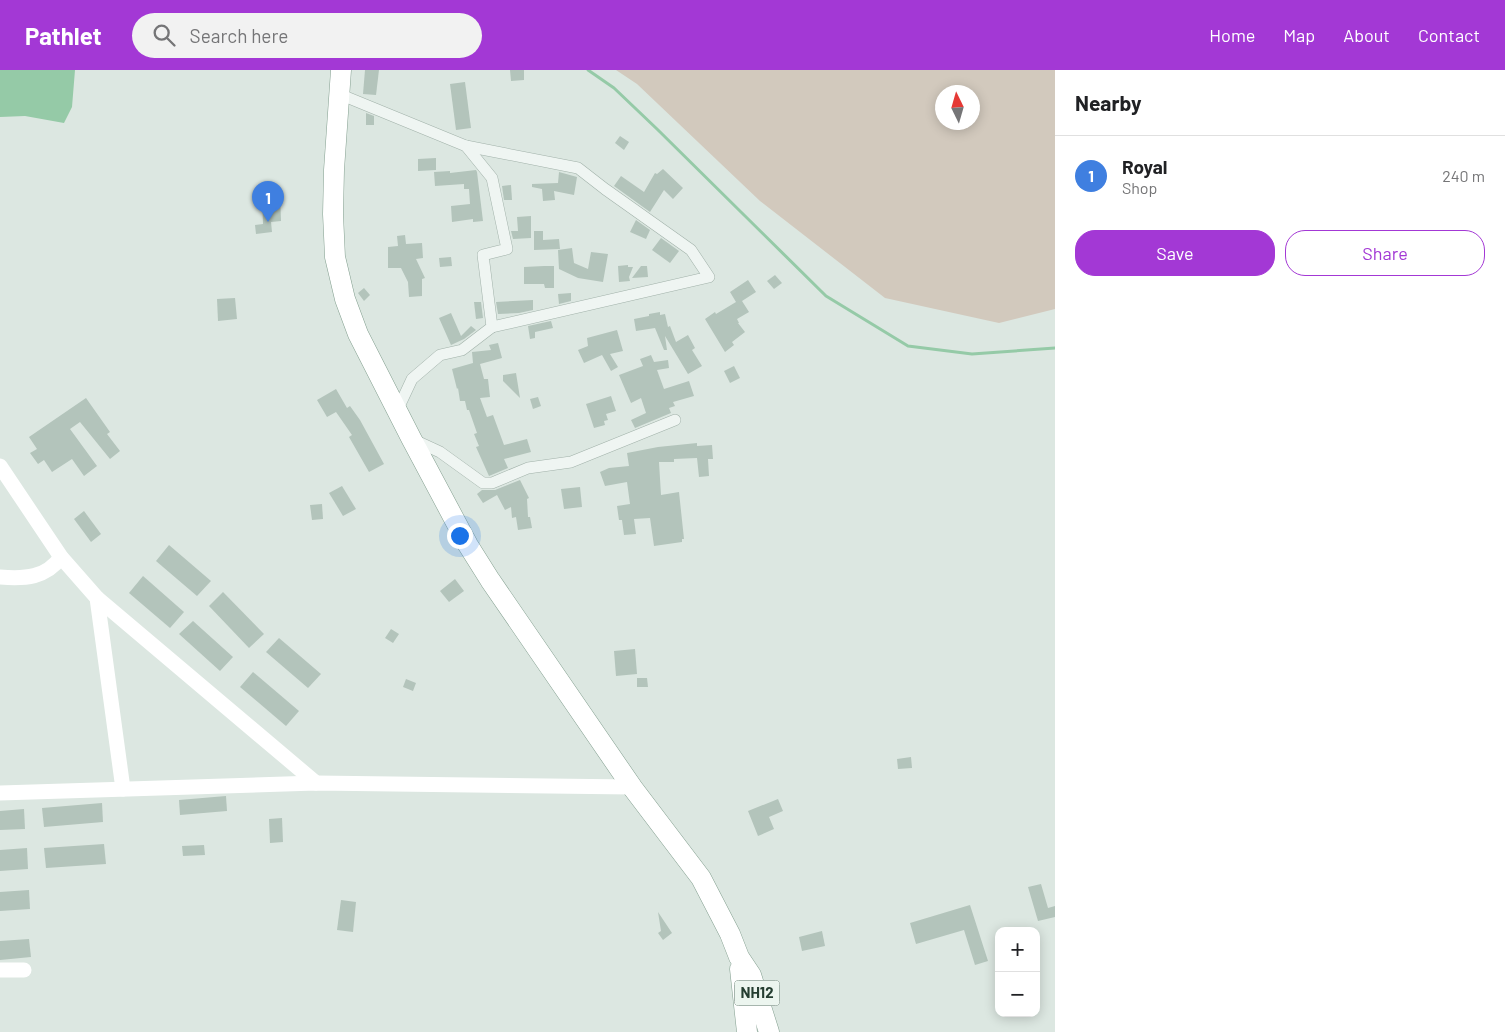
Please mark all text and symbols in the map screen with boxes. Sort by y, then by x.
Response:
search box [132,13,482,58]
text: Pathlet [25,21,102,50]
icon: search [150,21,178,49]
text: Search here [190,24,288,47]
text: Home [1209,24,1255,46]
text: Map [1283,24,1315,46]
text: About [1343,24,1390,46]
text: Contact [1418,24,1480,46]
north arrow [935,85,980,130]
text: Nearby [1075,90,1141,115]
text: Royal [1122,155,1167,178]
text: 1 [1088,166,1094,185]
text: 240 m [1442,166,1485,185]
text: Shop [1122,178,1157,197]
pin: 1 [252,181,284,222]
button: Save [1075,230,1275,276]
button: Share [1285,230,1485,276]
your location [447,523,473,549]
map controls [995,927,1040,1017]
button: + [995,927,1040,972]
button: − [995,972,1040,1017]
road number: NH12 [734,980,780,1006]

